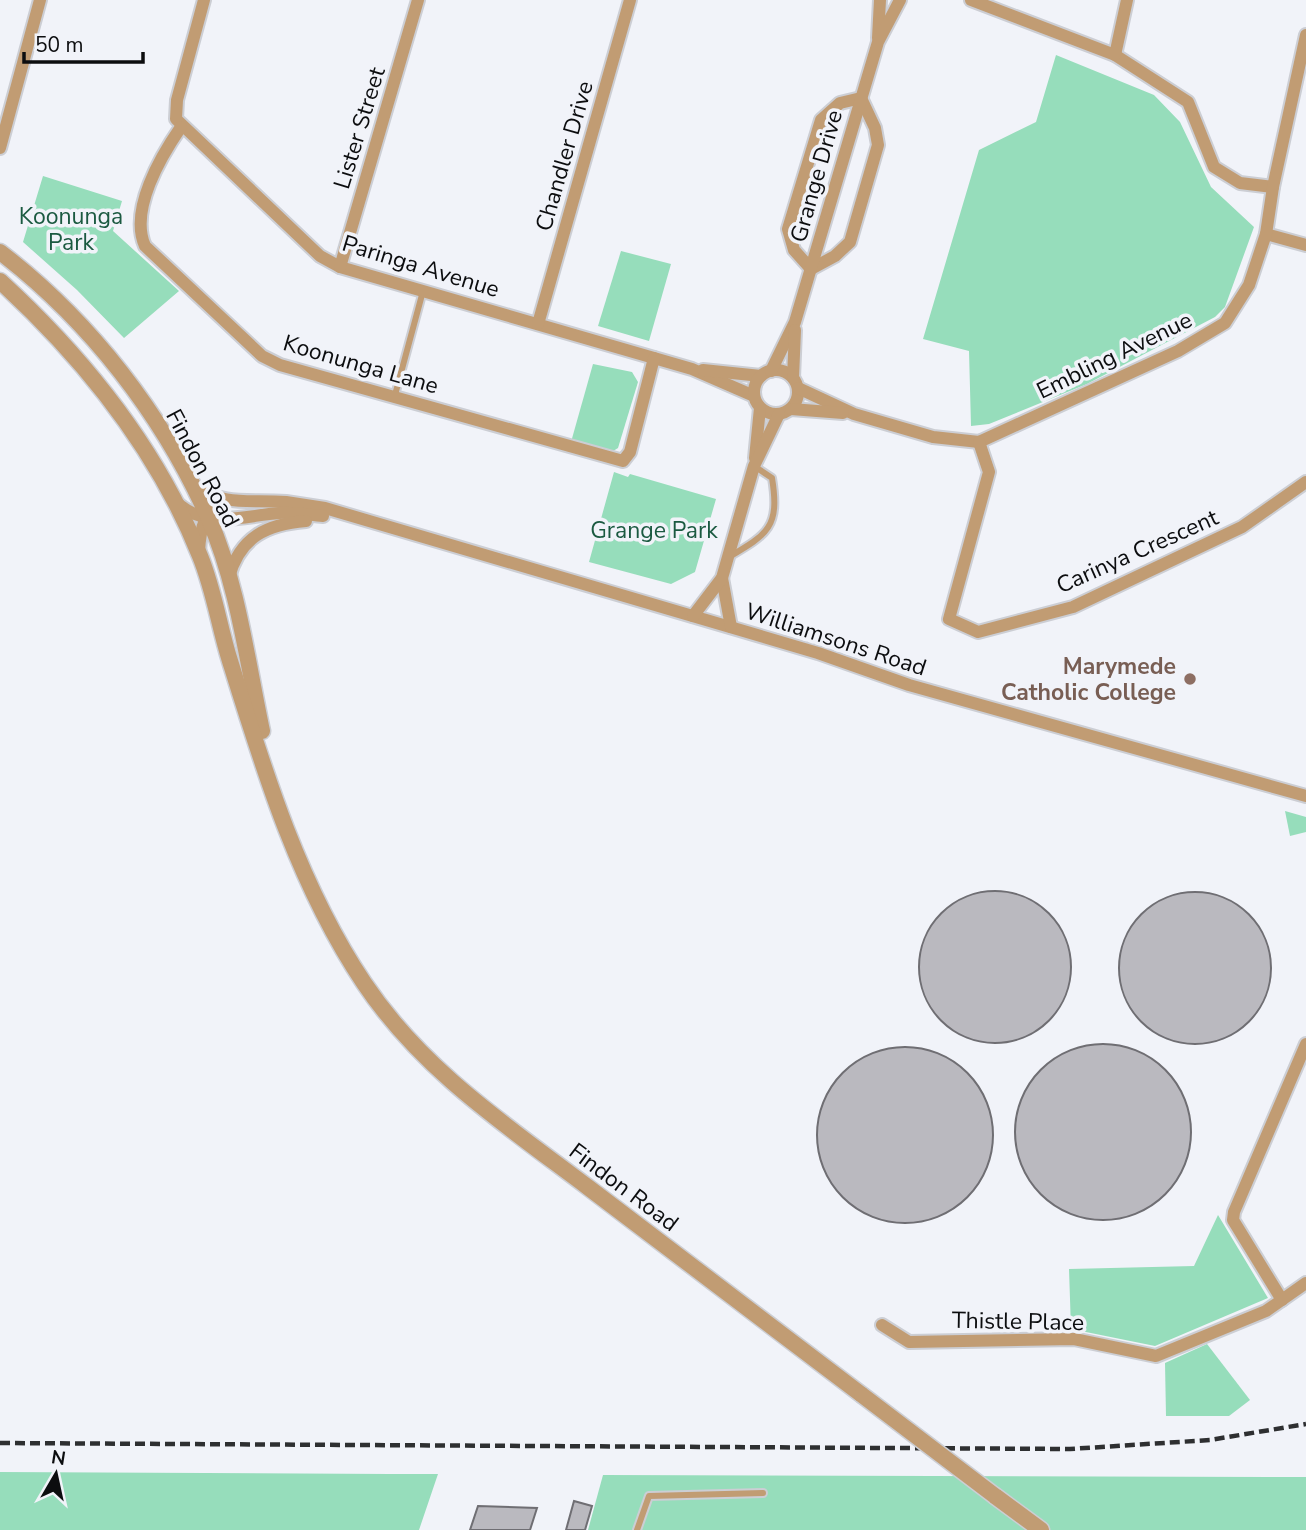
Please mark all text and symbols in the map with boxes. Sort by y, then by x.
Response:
scale bar [24,21,144,65]
text: 50 m [35,31,84,59]
street label: Lister Street [326,63,393,193]
street label: Chandler Drive [528,77,601,235]
street label: Grange Drive [783,106,850,246]
park label: Koonunga Park [19,201,123,258]
street label: Paringa Avenue [339,228,503,305]
street label: Embling Avenue [1031,304,1197,407]
street label: Koonunga Lane [280,327,442,401]
street label: Findon Road [158,404,247,533]
street label: Carinya Crescent [1051,501,1224,601]
park label: Grange Park [590,515,718,546]
street label: Williamsons Road [741,596,930,683]
place label: Marymede Catholic College [1001,651,1176,708]
marker: Marymede Catholic College [1182,671,1198,687]
street label: Findon Road [563,1136,685,1239]
street label: Thistle Place [952,1305,1084,1338]
north arrow [21,1439,91,1509]
text: N [49,1444,68,1472]

